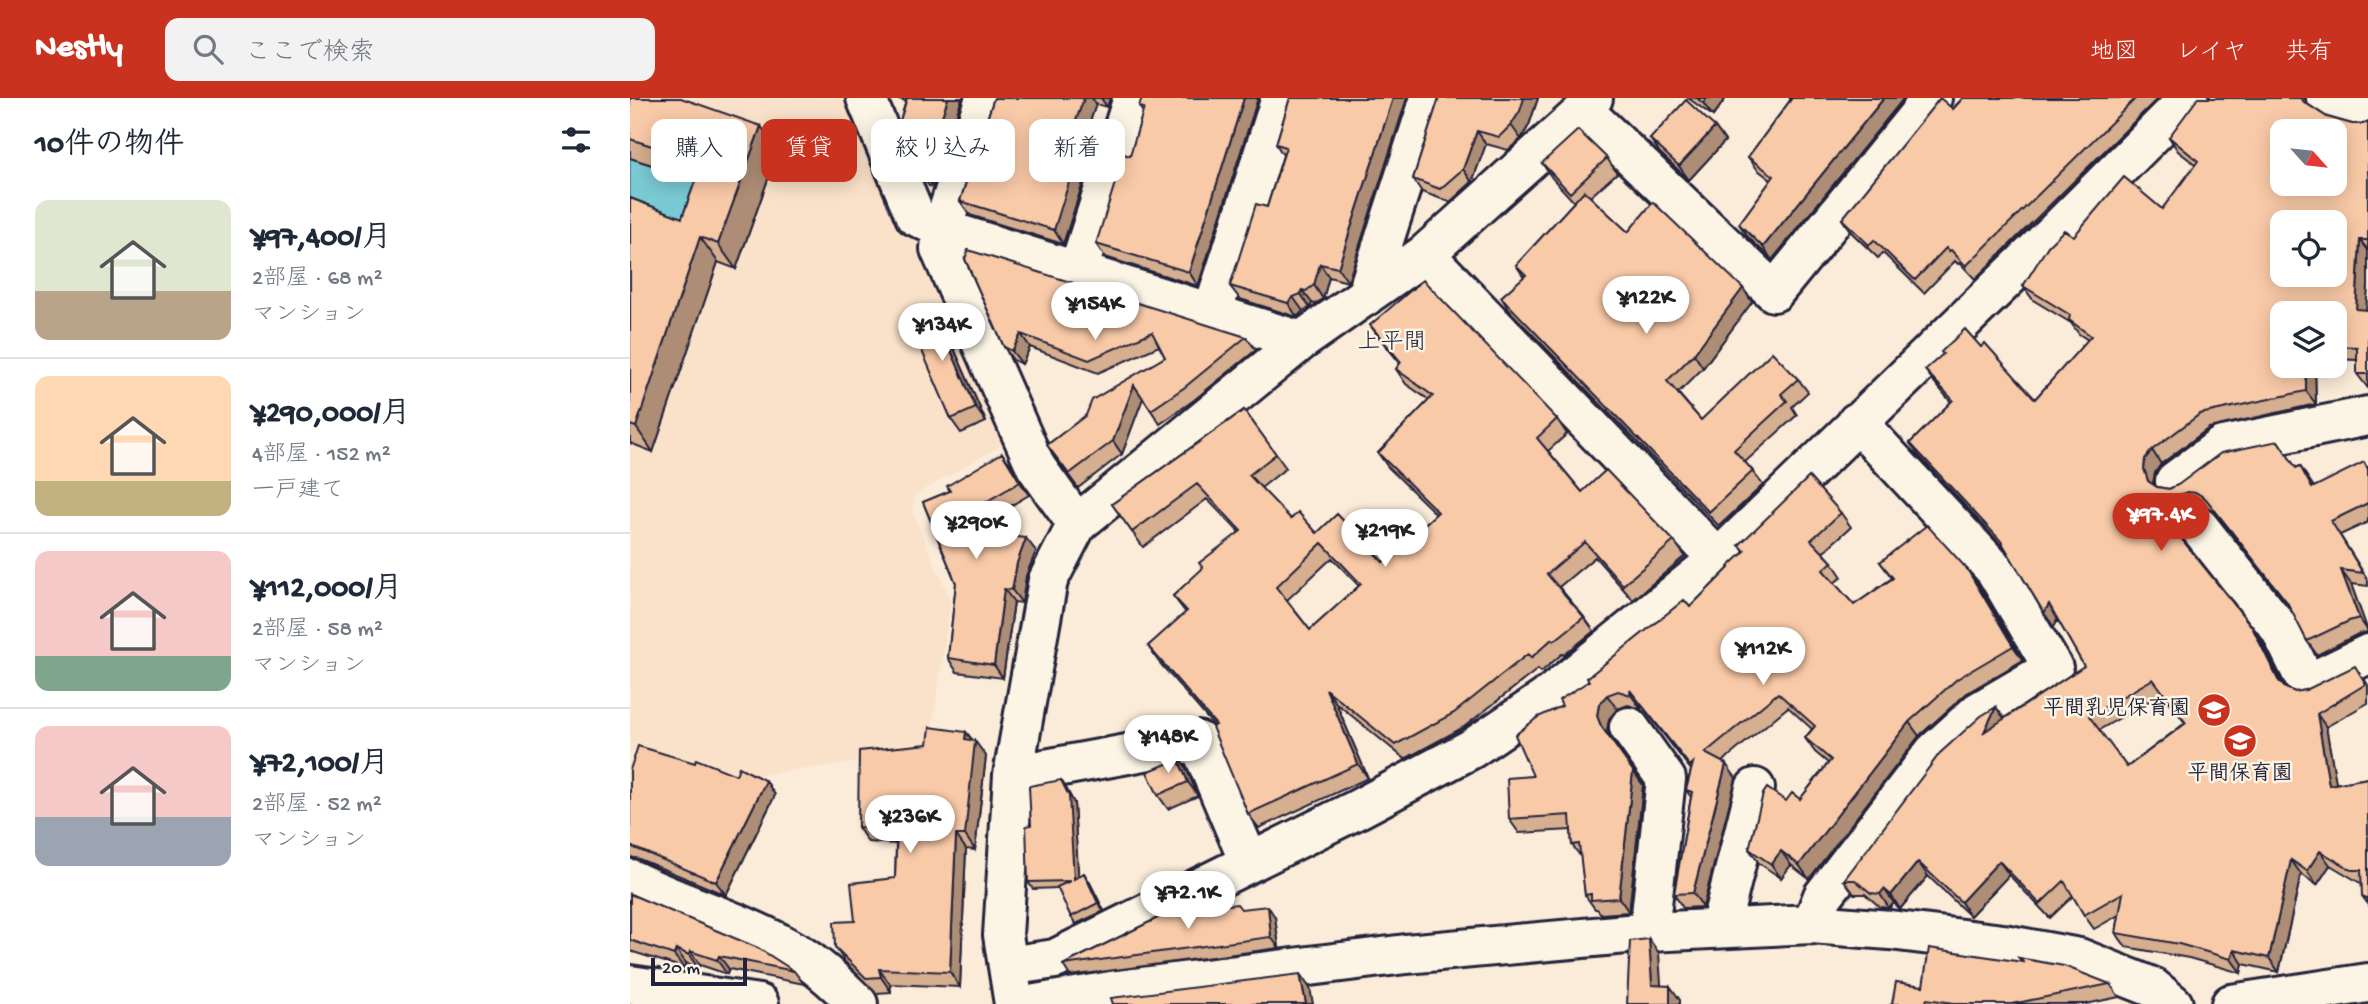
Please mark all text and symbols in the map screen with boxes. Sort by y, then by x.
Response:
search box [165,18,655,81]
text: Nestly [35,30,123,68]
icon: search [189,30,227,68]
text: ここで検索 [245,39,375,70]
text: 地図 [2090,39,2138,68]
text: レイヤ [2176,39,2247,68]
text: 共有 [2285,39,2333,68]
chip: 購入 [651,119,747,182]
chip: 賃貸 [761,119,857,182]
chip: 絞り込み [871,119,1015,182]
chip: 新着 [1029,119,1125,182]
north arrow [2270,119,2347,196]
map controls [2270,119,2347,378]
icon: filters [557,121,595,159]
text: 10件の物件 [35,129,184,164]
button: locate [2270,210,2347,287]
text: ¥97,400/月 [252,222,391,257]
icon: home [91,228,175,312]
text: 2部屋 · 68 m² [252,266,383,293]
pin: ¥122K [1597,276,1695,336]
pin: ¥154K [1046,282,1144,342]
text: ¥122K [1618,285,1674,312]
text: ¥154K [1067,291,1123,318]
button: layers [2270,301,2347,378]
text: マンション [252,302,366,329]
pin: ¥134K [893,303,991,363]
text: ¥134K [914,312,970,339]
district label: 上平間 [1358,330,1427,357]
text: ¥290,000/月 [252,398,410,433]
icon: home [91,404,175,488]
text: 4部屋 · 152 m² [252,442,391,469]
text: 一戸建て [252,478,344,505]
pin: ¥97.4K [2104,494,2218,553]
pin: ¥290K [927,502,1025,561]
text: ¥97.4K [2129,502,2193,529]
text: ¥290K [946,510,1006,537]
pin: ¥219K [1336,510,1434,569]
text: ¥219K [1357,518,1413,545]
text: ¥112,000/月 [252,573,403,608]
icon: home [91,579,175,663]
text: 2部屋 · 58 m² [252,617,383,644]
pin: ¥112K [1714,628,1812,687]
text: ¥112K [1736,636,1790,663]
text: マンション [252,653,366,680]
school or university icon: 平間乳児保育園 [2195,691,2233,729]
place label: 平間乳児保育園 [2043,696,2190,723]
pin: ¥148K [1119,716,1217,775]
school or university icon: 平間保育園 [2221,722,2259,760]
text: ¥148K [1140,724,1196,751]
text: ¥72,100/月 [252,748,389,783]
icon: home [91,754,175,838]
place label: 平間保育園 [2188,761,2293,788]
text: 2部屋 · 52 m² [252,792,382,819]
pin: ¥236K [861,796,959,855]
text: ¥236K [881,804,939,831]
text: マンション [252,828,366,855]
pin: ¥72.1K [1131,872,1245,931]
text: ¥72.1K [1156,880,1220,907]
scale bar [651,955,747,987]
text: 20 m [662,958,700,981]

